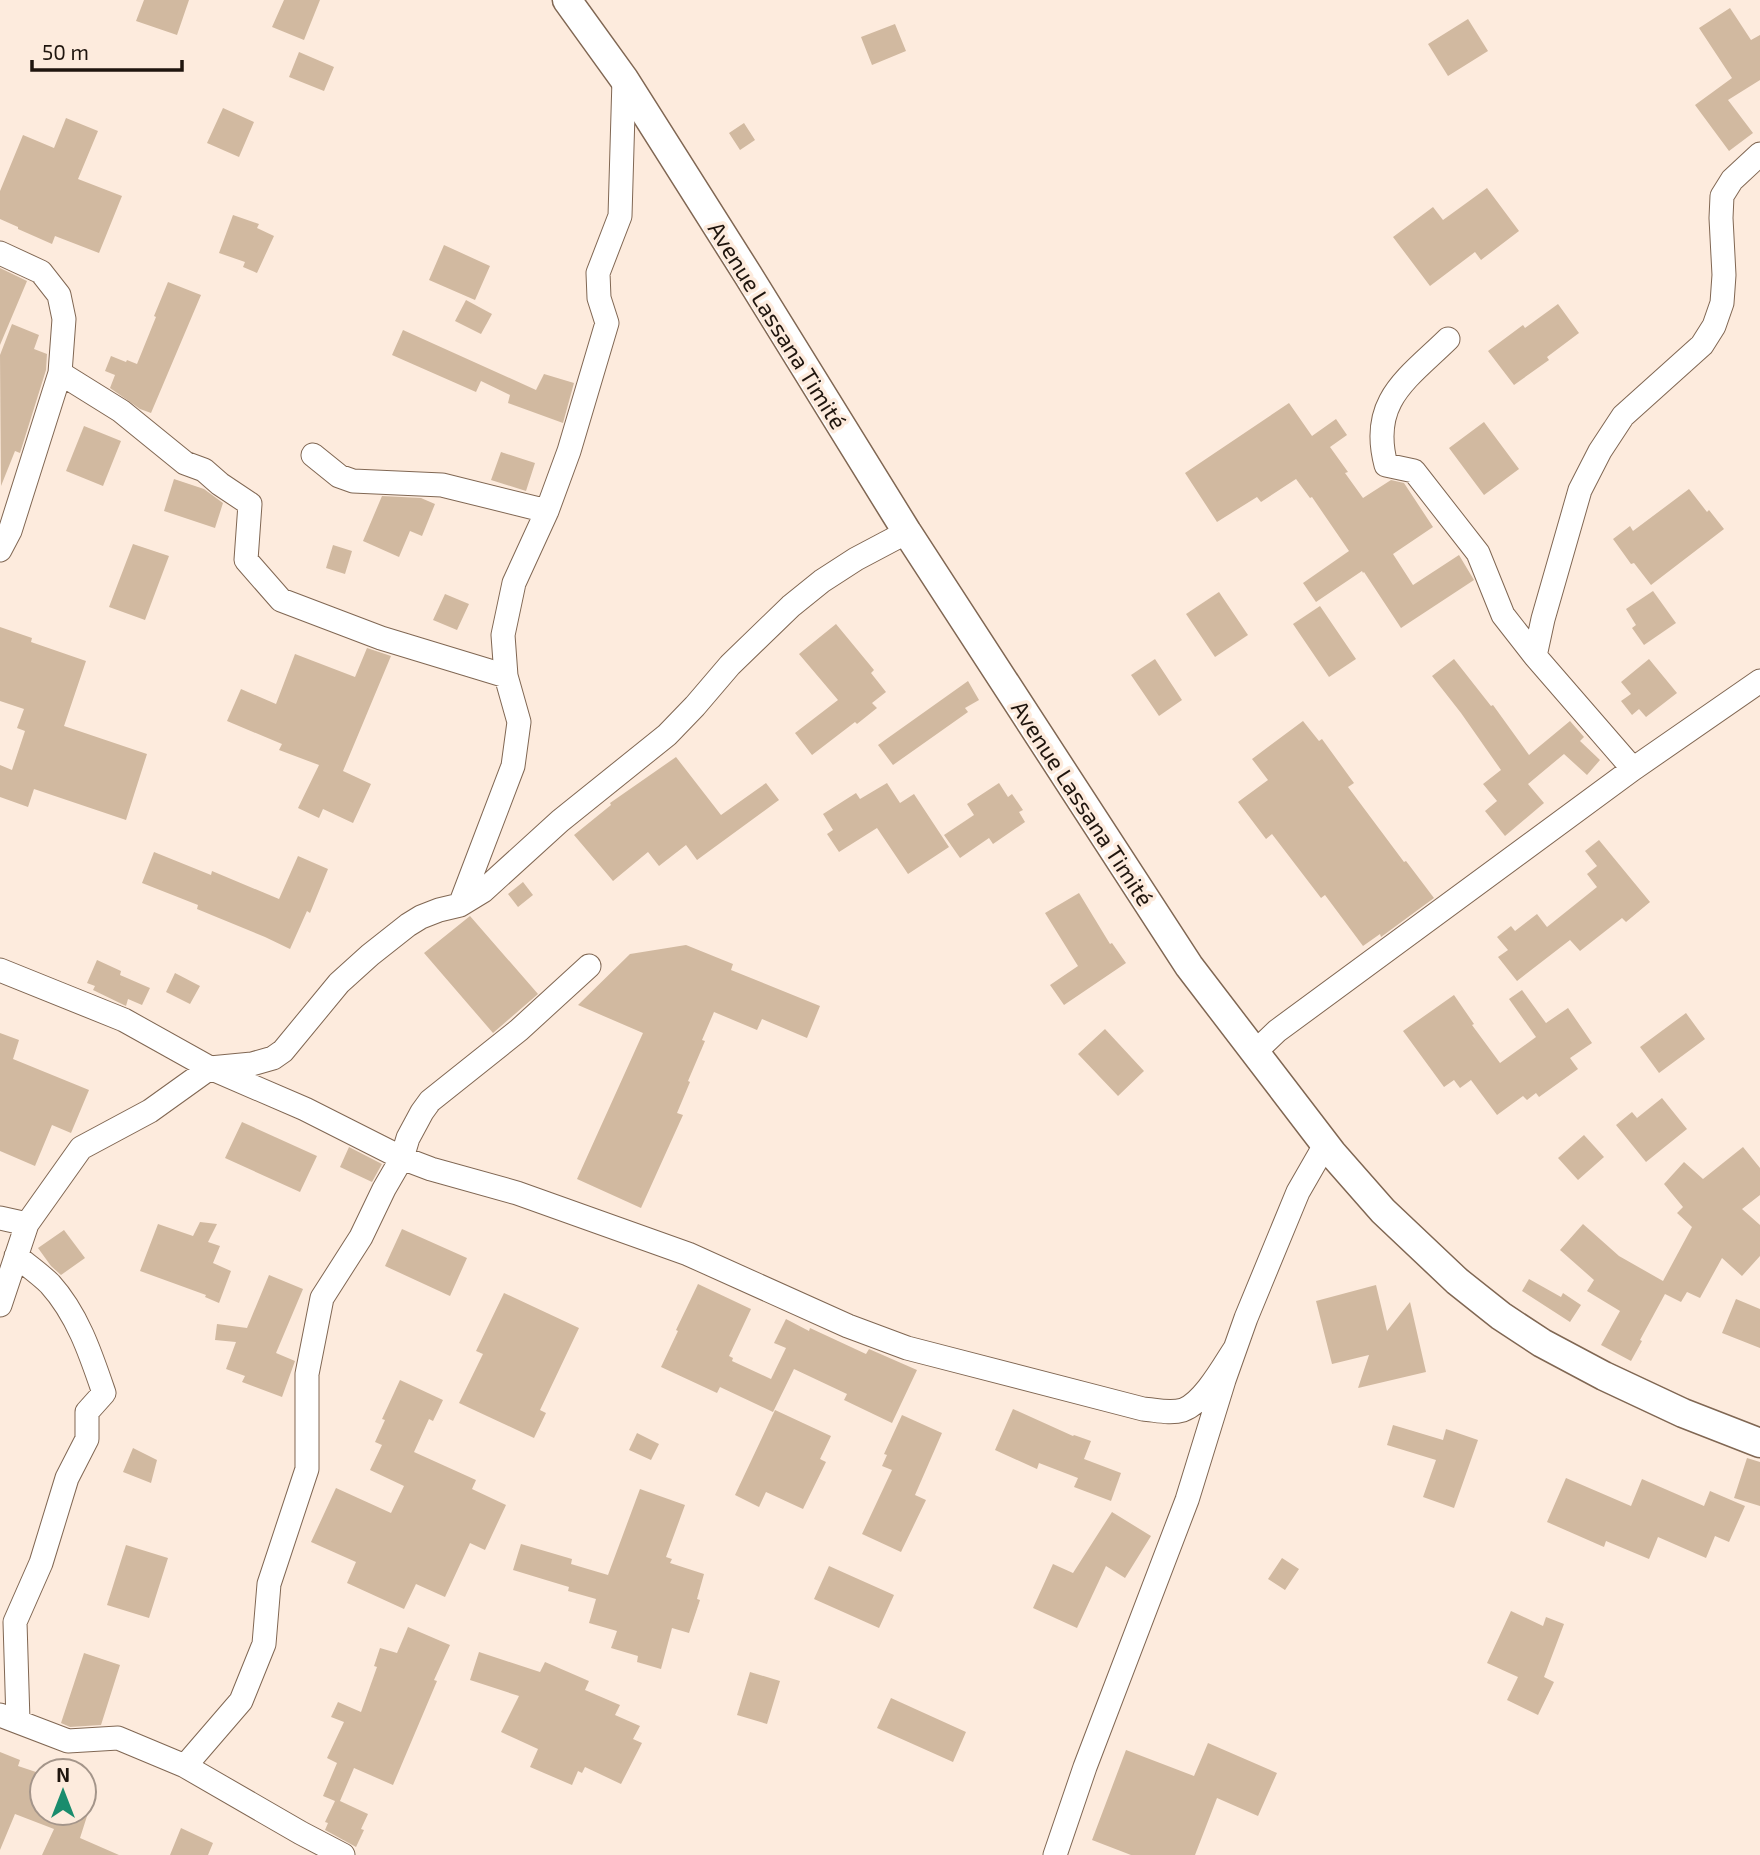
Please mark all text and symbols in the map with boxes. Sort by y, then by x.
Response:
scale bar [32,28,182,72]
text: 50 m [42,39,89,64]
street label: Avenue Lassana Timité [703,216,853,434]
street label: Avenue Lassana Timité [1006,695,1160,911]
north arrow [28,1757,98,1827]
text: N [56,1763,70,1786]

